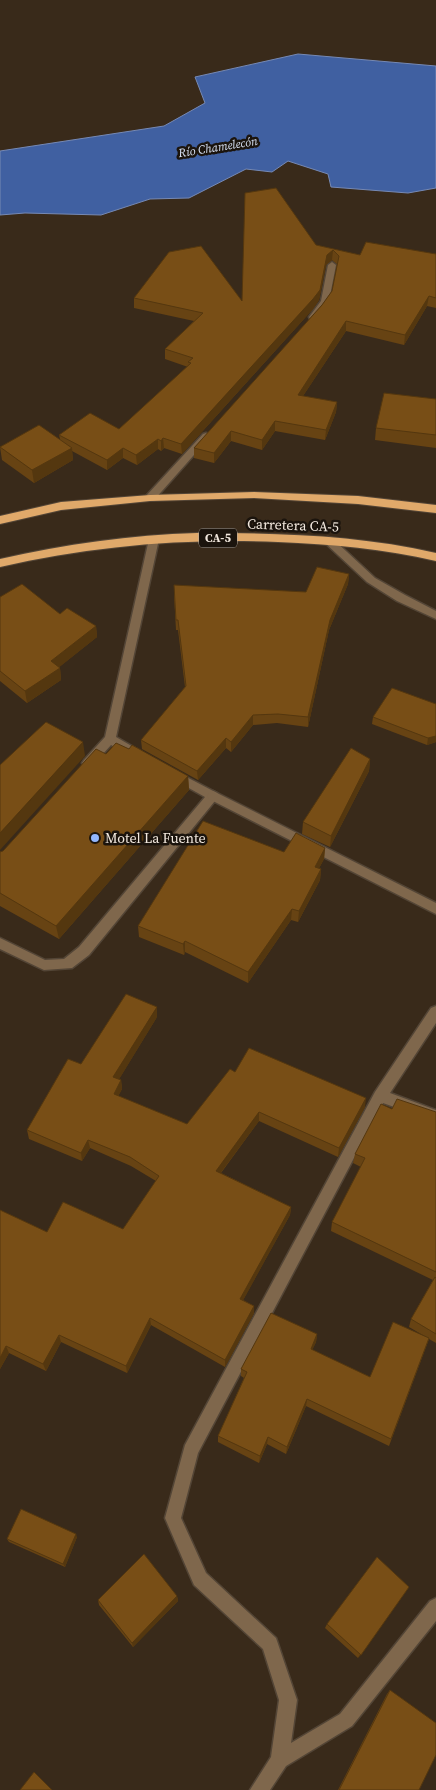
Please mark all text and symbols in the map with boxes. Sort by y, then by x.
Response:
water label: Río Chamelecón [176,133,259,161]
street label: Carretera CA-5 [247,513,339,537]
road number: CA-5 [199,528,237,548]
place label: Motel La Fuente [105,828,206,848]
marker: Motel La Fuente [89,832,101,844]

